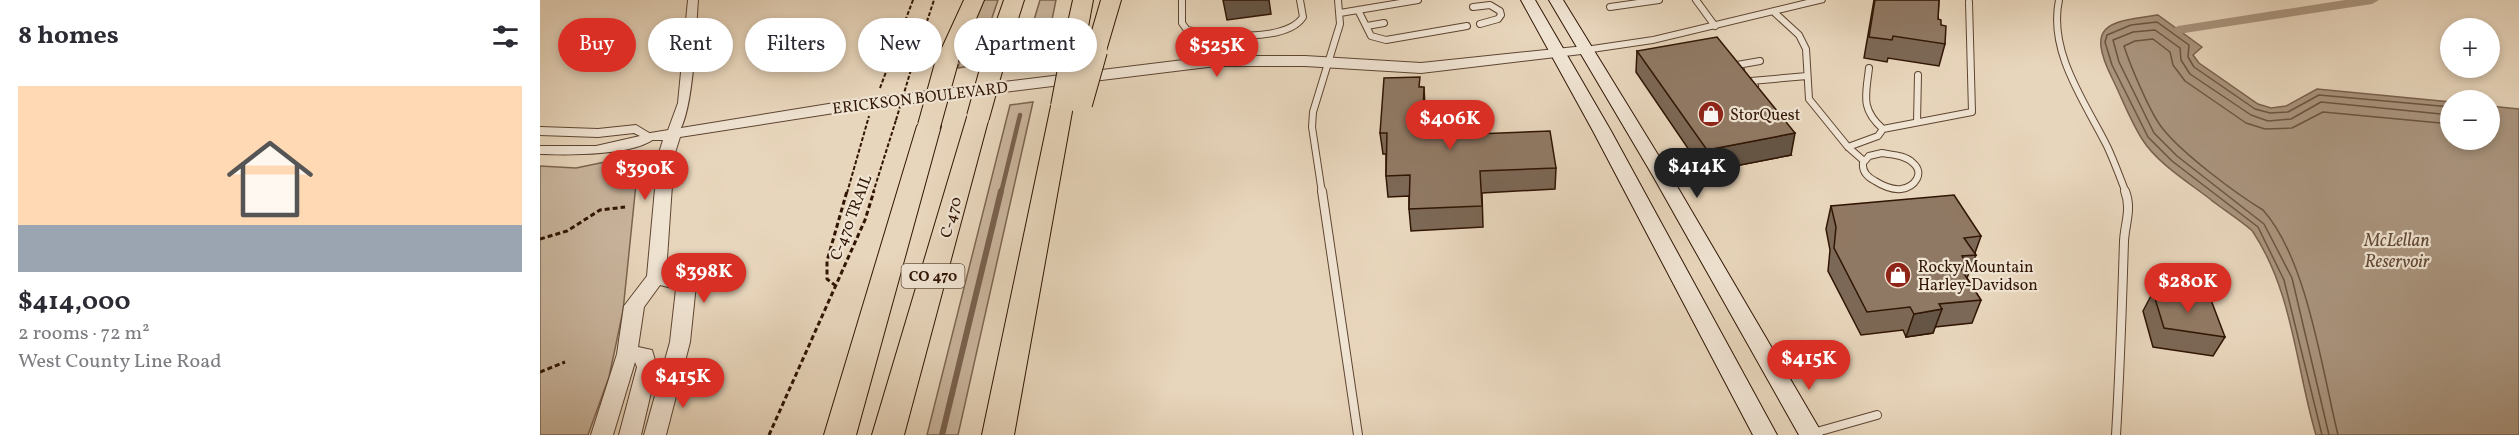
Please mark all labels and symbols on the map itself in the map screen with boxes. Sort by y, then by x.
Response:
pin: $525K [1175,27,1259,78]
street label: ERICKSON BOULEVARD [831,77,1010,121]
shop icon: StorQuest [1696,99,1726,129]
pin: $406K [1408,100,1492,151]
place label: StorQuest [1730,105,1801,127]
pin: $414K [1655,148,1739,199]
pin: $390K [603,150,687,201]
street label: C-470 TRAIL [825,172,878,264]
street label: C-470 [936,194,968,241]
water label: McLellan Reservoir [2363,229,2430,275]
pin: $398K [662,253,746,304]
place label: Rocky Mountain Harley-Davidson [1918,257,2038,297]
shop icon: Rocky Mountain Harley-Davidson [1883,260,1913,290]
pin: $280K [2146,263,2230,314]
road number: CO 470 [902,264,964,288]
pin: $415K [1767,340,1851,391]
pin: $415K [641,358,725,409]

